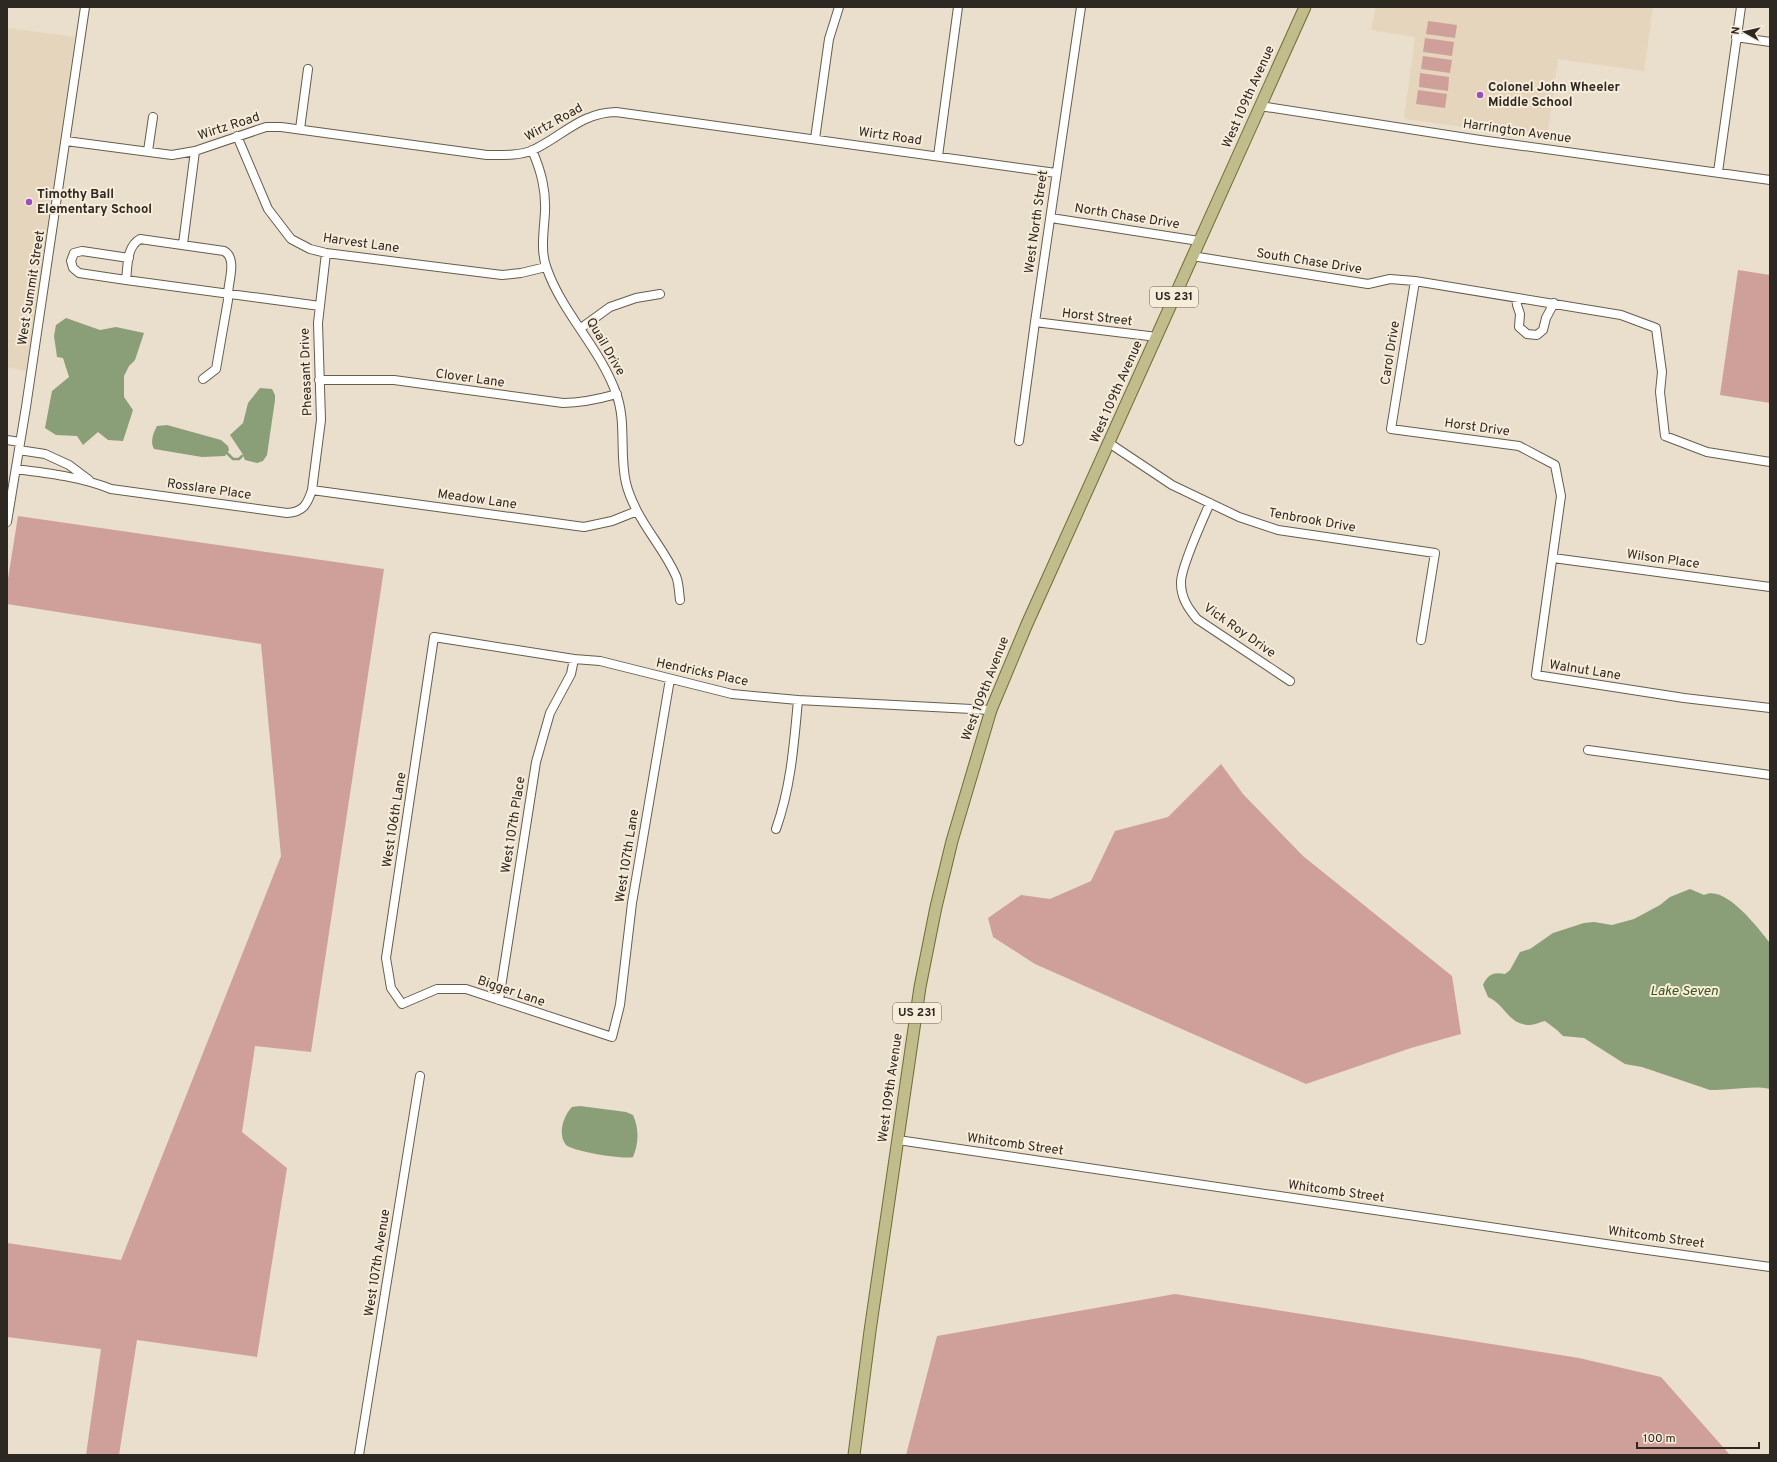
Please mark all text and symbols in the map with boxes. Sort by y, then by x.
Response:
north arrow [1725,12,1765,52]
text: N [1729,26,1744,36]
street label: West 109th Avenue [1219,43,1279,151]
place label: Colonel John Wheeler Middle School [1488,80,1621,111]
marker: Colonel John Wheeler Middle School [1475,90,1485,100]
street label: Wirtz Road [522,100,586,146]
street label: Wirtz Road [196,110,262,144]
street label: Harrington Avenue [1462,116,1572,148]
street label: Wirtz Road [857,125,923,149]
street label: West North Street [1022,169,1052,275]
place label: Timothy Ball Elementary School [37,187,152,218]
marker: Timothy Ball Elementary School [24,197,34,207]
street label: North Chase Drive [1073,201,1181,233]
street label: West Summit Street [15,229,49,346]
street label: Harvest Lane [322,231,400,257]
street label: South Chase Drive [1255,246,1363,278]
road number: US 231 [1150,287,1198,307]
street label: Horst Street [1061,306,1133,330]
street label: Quail Drive [582,315,628,379]
street label: Carol Drive [1378,320,1404,386]
street label: Pheasant Drive [297,328,317,416]
street label: West 109th Avenue [1087,338,1147,446]
street label: Clover Lane [434,366,506,392]
street label: Horst Drive [1443,415,1511,441]
street label: Rosslare Place [166,476,252,504]
street label: Meadow Lane [436,487,518,513]
street label: Tenbrook Drive [1267,505,1357,537]
street label: Wilson Place [1626,547,1700,573]
street label: Vick Roy Drive [1200,600,1278,662]
street label: West 109th Avenue [959,635,1013,743]
street label: Hendricks Place [654,655,750,691]
street label: Walnut Lane [1548,657,1622,685]
street label: West 106th Lane [380,771,410,869]
street label: West 107th Place [498,775,530,875]
street label: West 107th Lane [613,808,643,904]
street label: Bigger Lane [475,973,547,1011]
water label: Lake Seven [1650,983,1718,1000]
road number: US 231 [893,1003,941,1023]
street label: West 109th Avenue [875,1032,907,1144]
street label: Whitcomb Street [966,1130,1064,1160]
street label: Whitcomb Street [1287,1177,1385,1207]
street label: West 107th Avenue [362,1208,394,1318]
street label: Whitcomb Street [1607,1223,1705,1253]
scale bar [1637,1424,1759,1450]
text: 100 m [1643,1431,1676,1447]

